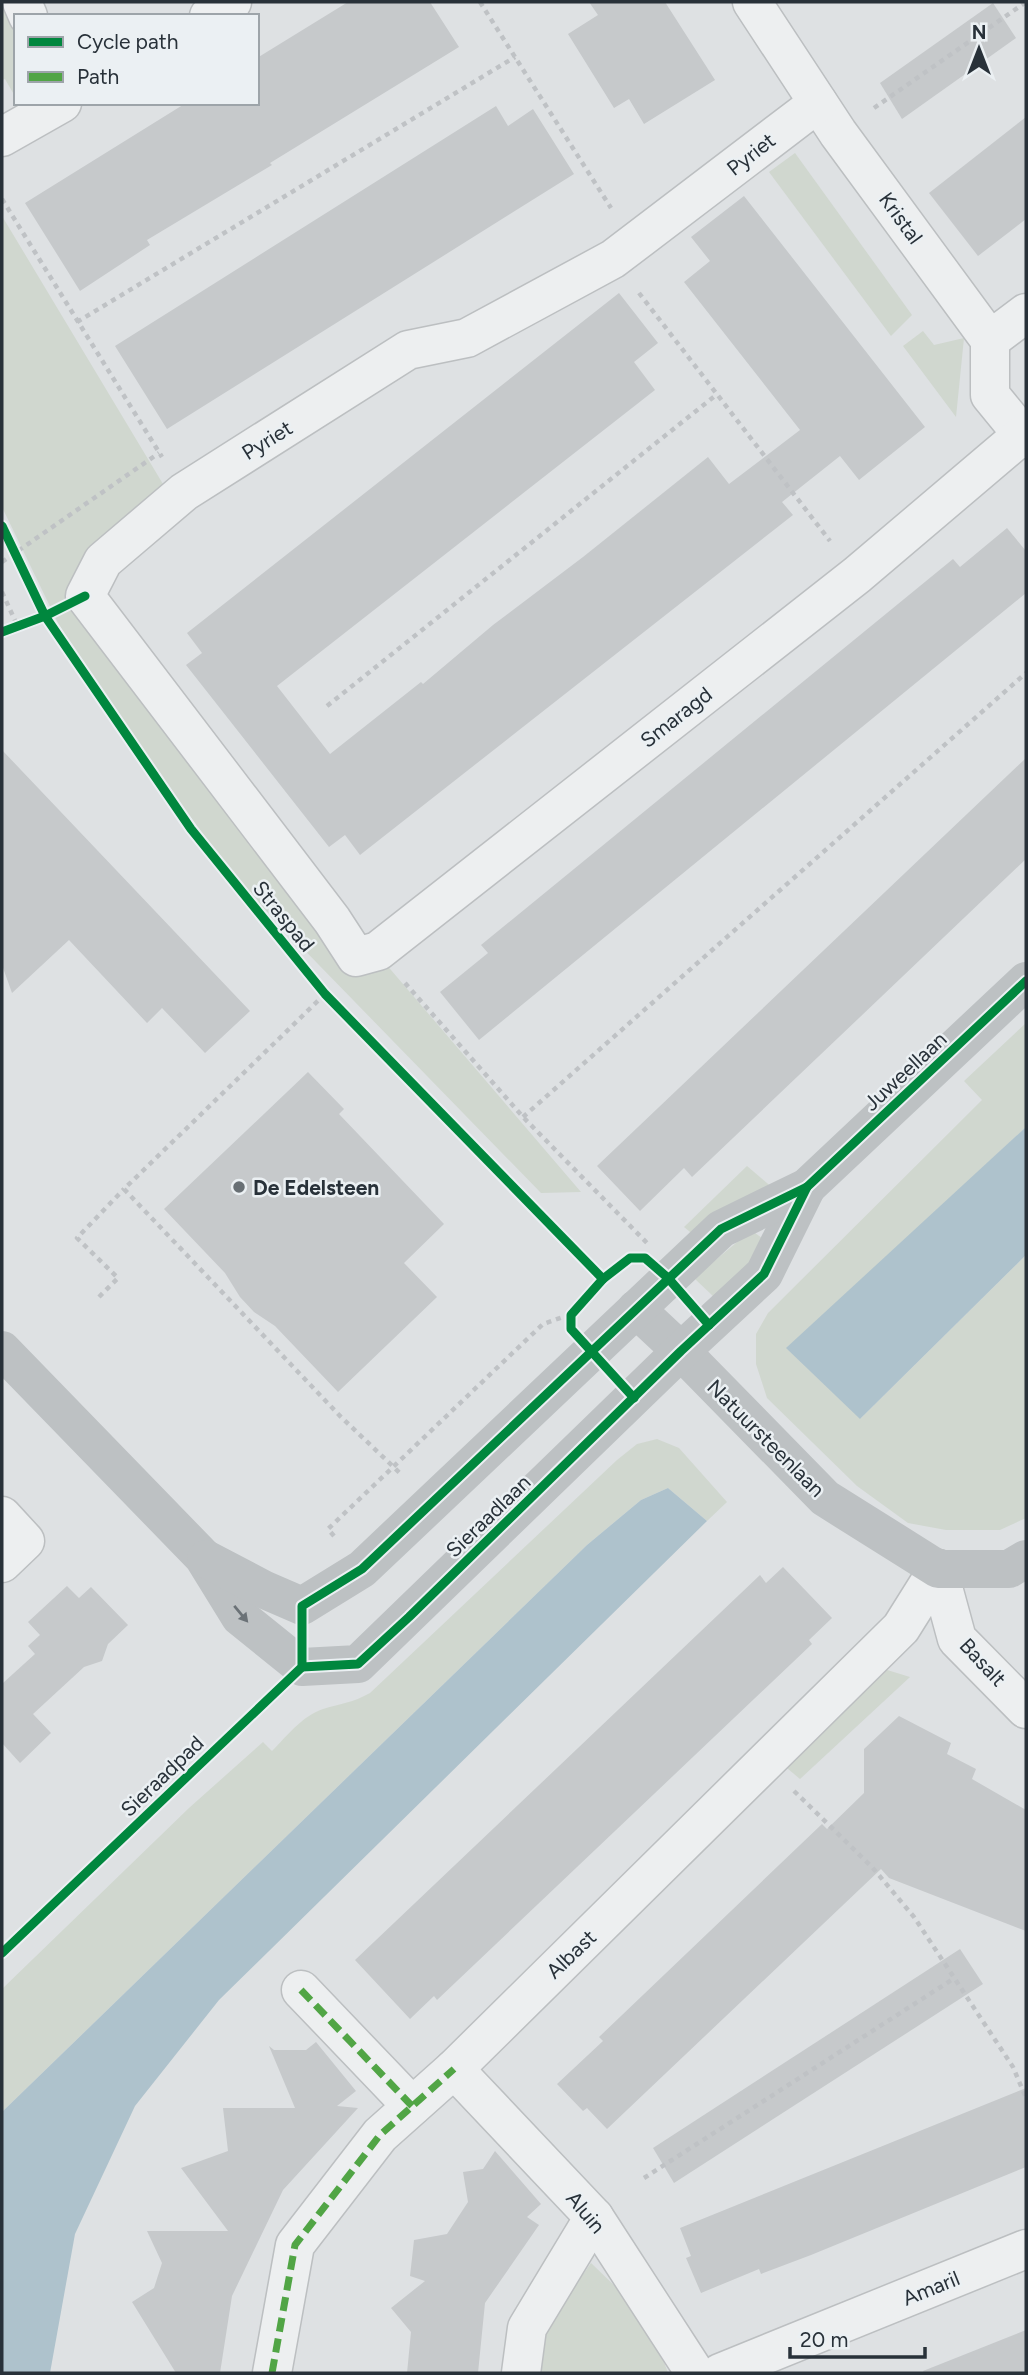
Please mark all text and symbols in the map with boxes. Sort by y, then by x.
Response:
legend [14,14,259,105]
north arrow [944,14,1014,84]
text: N [972,21,986,44]
text: Cycle path [77,29,178,54]
text: Path [77,64,119,89]
street label: Pyriet [722,127,780,181]
street label: Kristal [874,187,928,249]
street label: Pyriet [237,415,297,465]
street label: Smaragd [635,681,717,753]
street label: Straspad [248,876,320,956]
street label: Juweellaan [858,1026,952,1116]
place label: De Edelsteen [253,1175,379,1200]
marker: De Edelsteen [231,1179,247,1195]
street label: Natuursteenlaan [702,1374,830,1502]
street label: Sieraadlaan [441,1470,535,1562]
one-way arrow [233,1605,248,1623]
street label: Basalt [955,1633,1011,1691]
street label: Sieraadpad [115,1730,209,1822]
street label: Albast [541,1924,601,1984]
street label: Aluin [561,2186,611,2238]
street label: Amaril [899,2265,963,2311]
scale bar [790,2316,925,2360]
text: 20 m [800,2327,848,2352]

